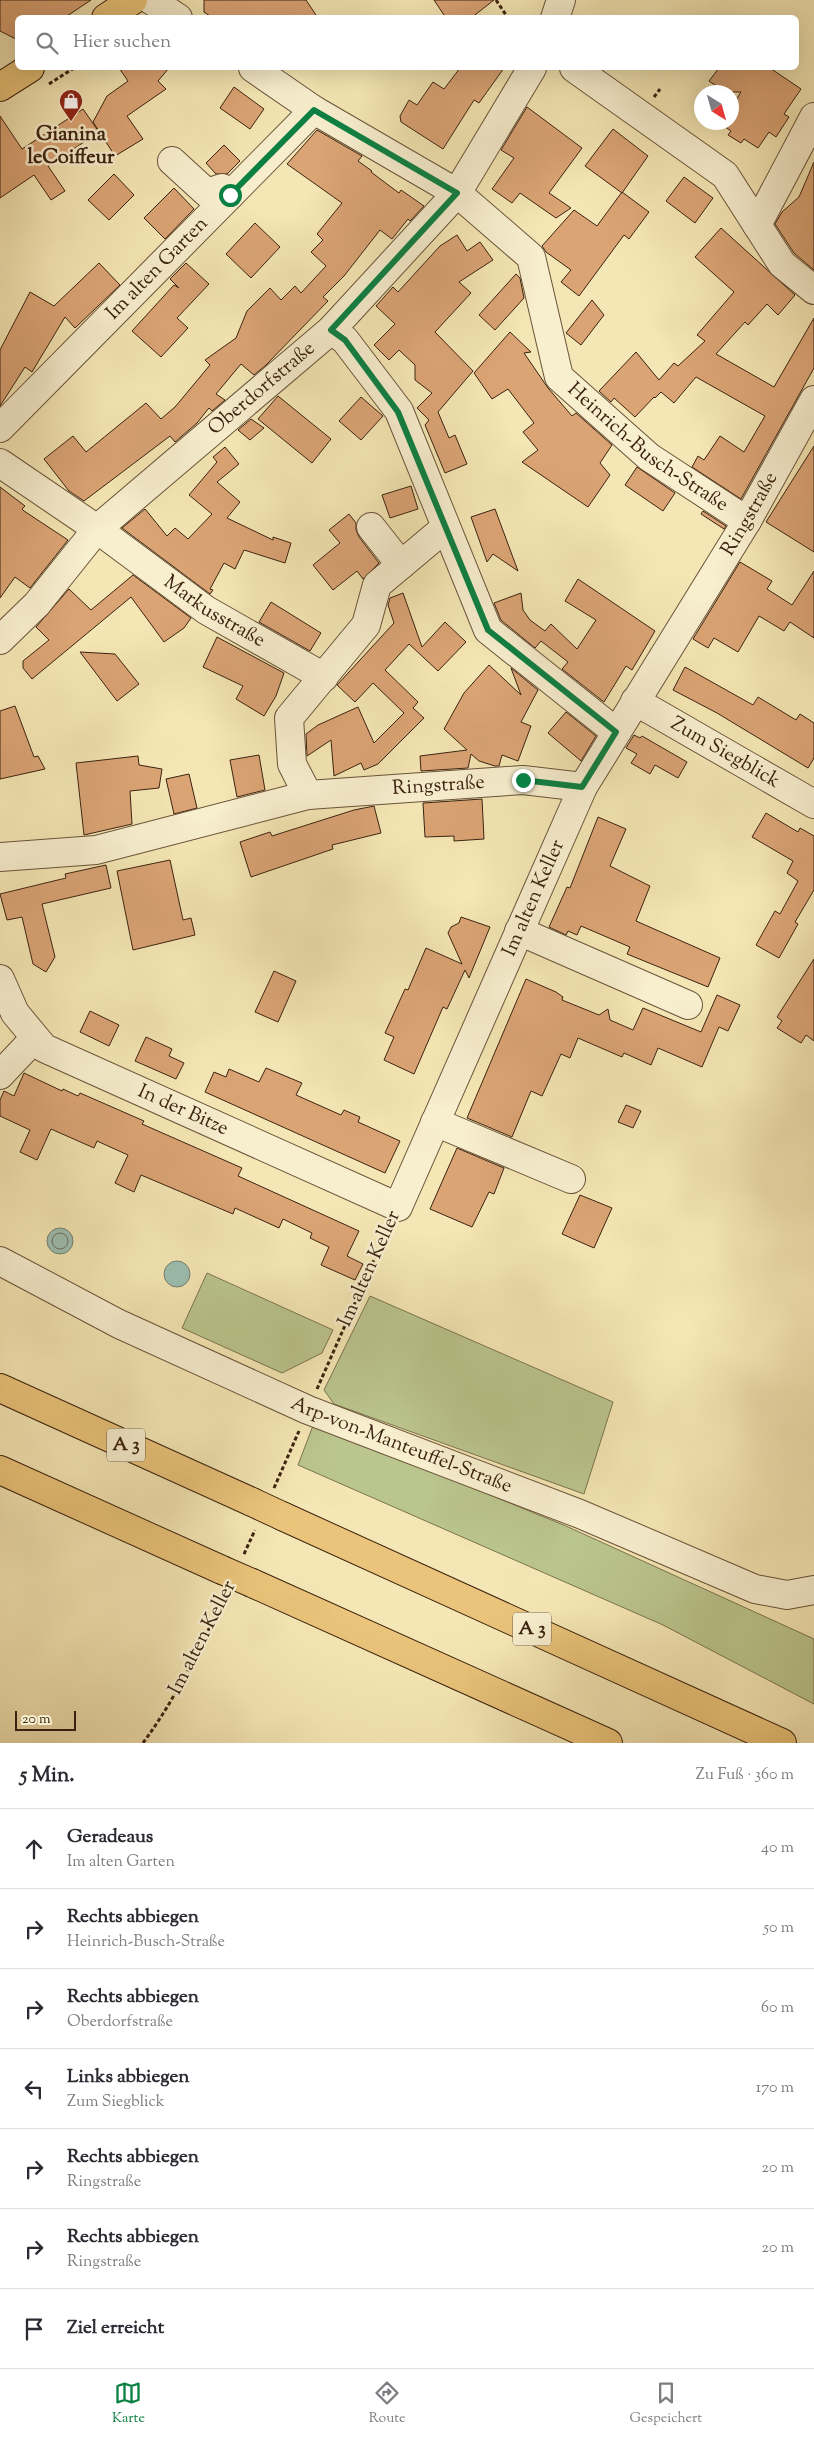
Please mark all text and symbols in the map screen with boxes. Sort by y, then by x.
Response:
search box [15,15,799,70]
icon: search [33,29,61,57]
text: Hier suchen [73,29,171,56]
north arrow [694,85,739,130]
shop icon: Gianina leCoiffeur [58,88,84,122]
place label: Gianina leCoiffeur [28,121,115,173]
route start [219,184,242,207]
street label: Im alten Garten [100,210,215,327]
street label: Oberdorfstraße [202,335,322,443]
street label: Heinrich-Busch-Straße [560,376,734,519]
street label: Ringstraße [714,467,786,562]
street label: Markusstraße [157,568,270,655]
street label: Zum Siegblick [665,710,785,796]
street label: Ringstraße [391,768,486,804]
route end [512,769,535,792]
street label: Im alten Keller [496,835,573,961]
street label: In der Bitze [133,1077,233,1143]
street label: Im alten Keller [331,1206,409,1332]
street label: Arp-von-Manteuffel-Straße [286,1389,516,1501]
road number: A 3 [107,1428,145,1462]
street label: Im alten Keller [162,1575,244,1700]
road number: A 3 [513,1612,551,1646]
scale bar [15,1708,76,1731]
text: 20 m [22,1710,51,1730]
text: 5 Min. [20,1761,75,1791]
text: Zu Fuß · 360 m [696,1764,794,1787]
text: Geradeaus [67,1824,153,1851]
icon: ahead [20,1835,48,1863]
text: 40 m [761,1837,794,1860]
text: Im alten Garten [67,1851,175,1874]
text: Rechts abbiegen [67,1904,199,1931]
icon: right [20,1915,48,1943]
text: 50 m [763,1917,794,1940]
text: Heinrich-Busch-Straße [67,1931,225,1954]
text: Rechts abbiegen [67,1984,199,2011]
icon: right [20,1995,48,2023]
text: 60 m [761,1997,794,2020]
text: Oberdorfstraße [67,2011,173,2034]
text: Links abbiegen [67,2064,190,2091]
icon: left [20,2075,48,2103]
text: 170 m [756,2077,794,2100]
text: Zum Siegblick [67,2091,164,2114]
text: Rechts abbiegen [67,2144,199,2171]
icon: right [20,2155,48,2183]
text: 20 m [761,2157,794,2180]
text: Ringstraße [67,2171,141,2194]
text: Rechts abbiegen [67,2224,199,2251]
icon: right [20,2235,48,2263]
text: 20 m [761,2237,794,2260]
text: Ringstraße [67,2251,141,2274]
icon: arrive [20,2315,48,2343]
text: Ziel erreicht [67,2315,164,2342]
tab: Karte [112,2379,145,2429]
tab: Route [369,2379,406,2429]
tab: Gespeichert [629,2379,702,2429]

